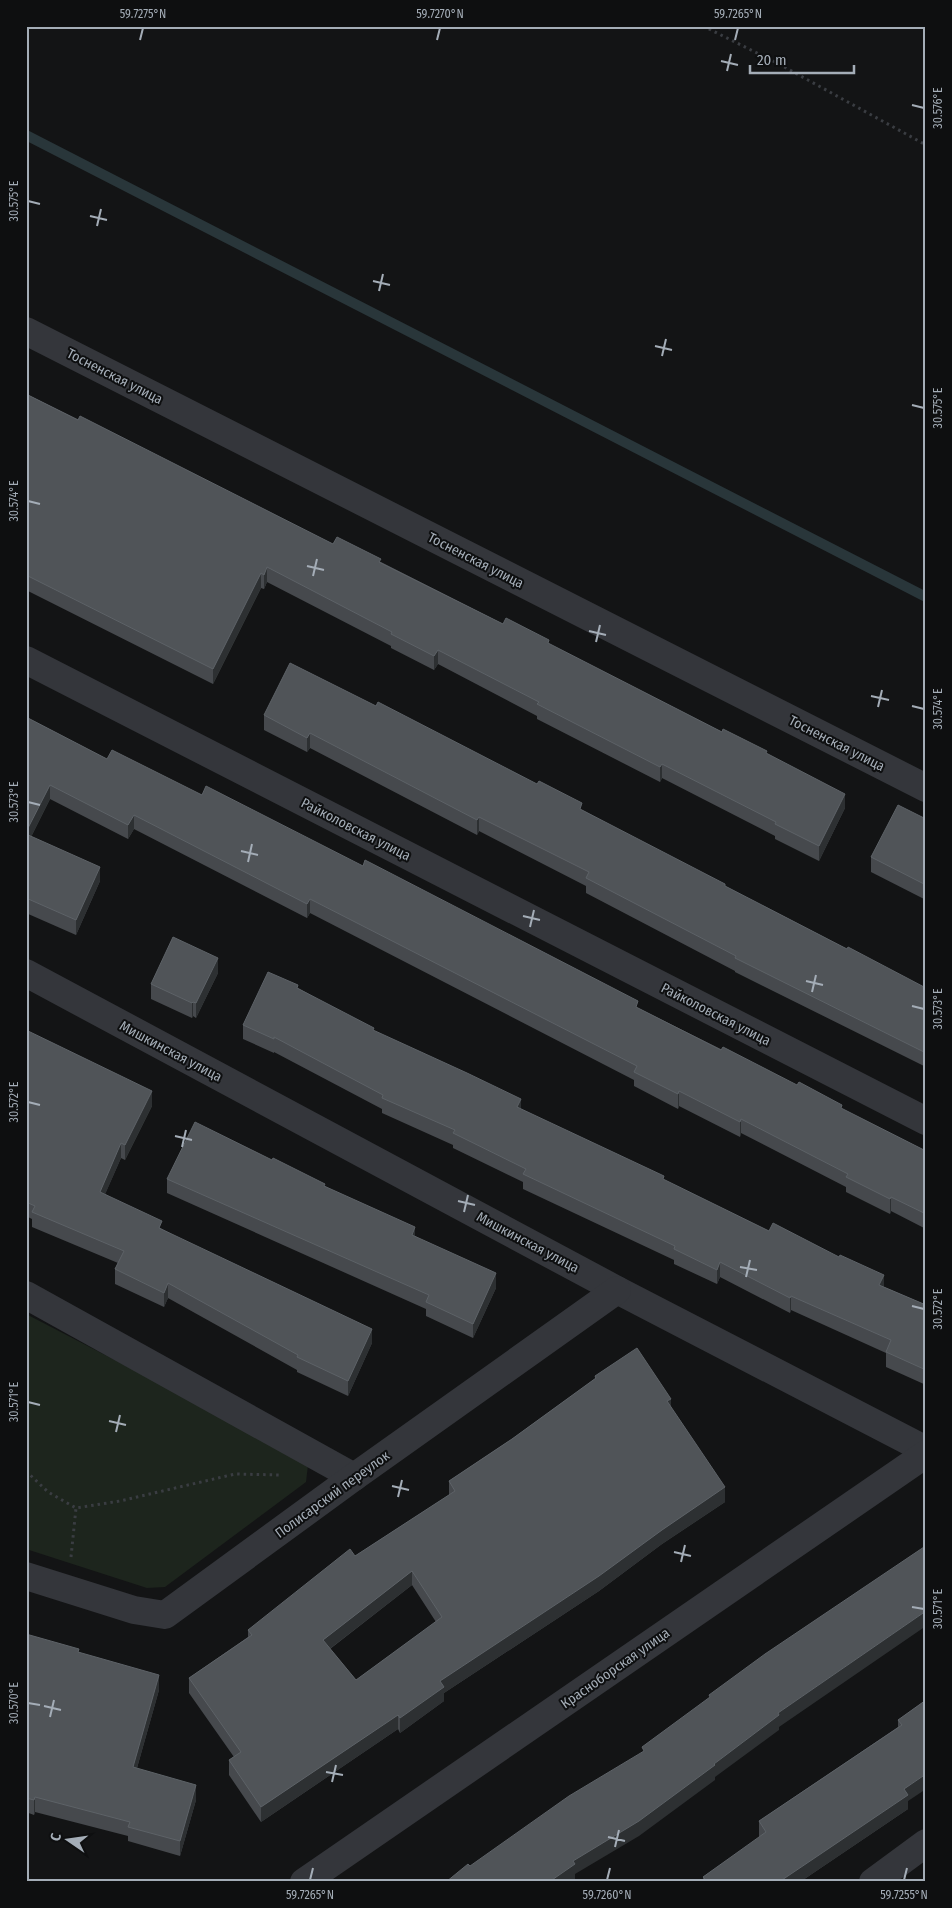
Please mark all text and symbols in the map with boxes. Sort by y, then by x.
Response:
text: 59.7275°N [120,7,166,21]
text: 59.7270°N [416,7,464,21]
text: 59.7265°N [714,7,762,21]
scale bar [750,42,853,74]
text: 20 m [757,51,787,69]
text: 30.576°E [931,87,945,129]
text: 30.575°E [7,180,21,221]
street label: Тосненская улица [64,345,166,408]
text: 30.575°E [931,387,945,428]
text: 30.574°E [7,480,21,522]
street label: Тосненская улица [425,529,527,592]
text: 30.574°E [931,688,945,730]
street label: Тосненская улица [786,712,888,775]
text: 30.573°E [7,781,21,823]
street label: Райколовская улица [298,794,414,864]
street label: Райколовская улица [658,979,774,1049]
text: 30.573°E [931,988,945,1030]
street label: Мишкинская улица [117,1017,225,1086]
text: 30.572°E [7,1081,21,1122]
street label: Мишкинская улица [474,1208,582,1277]
text: 30.572°E [931,1288,945,1329]
text: 30.571°E [7,1382,21,1422]
street label: Полисарский переулок [272,1447,393,1542]
text: 30.571°E [931,1589,945,1629]
street label: Красноборская улица [558,1624,673,1712]
text: 30.570°E [7,1682,21,1724]
north arrow [42,1816,92,1866]
text: С [47,1831,65,1843]
text: 59.7265°N [286,1888,334,1902]
text: 59.7260°N [583,1888,631,1902]
text: 59.7255°N [880,1888,928,1902]

